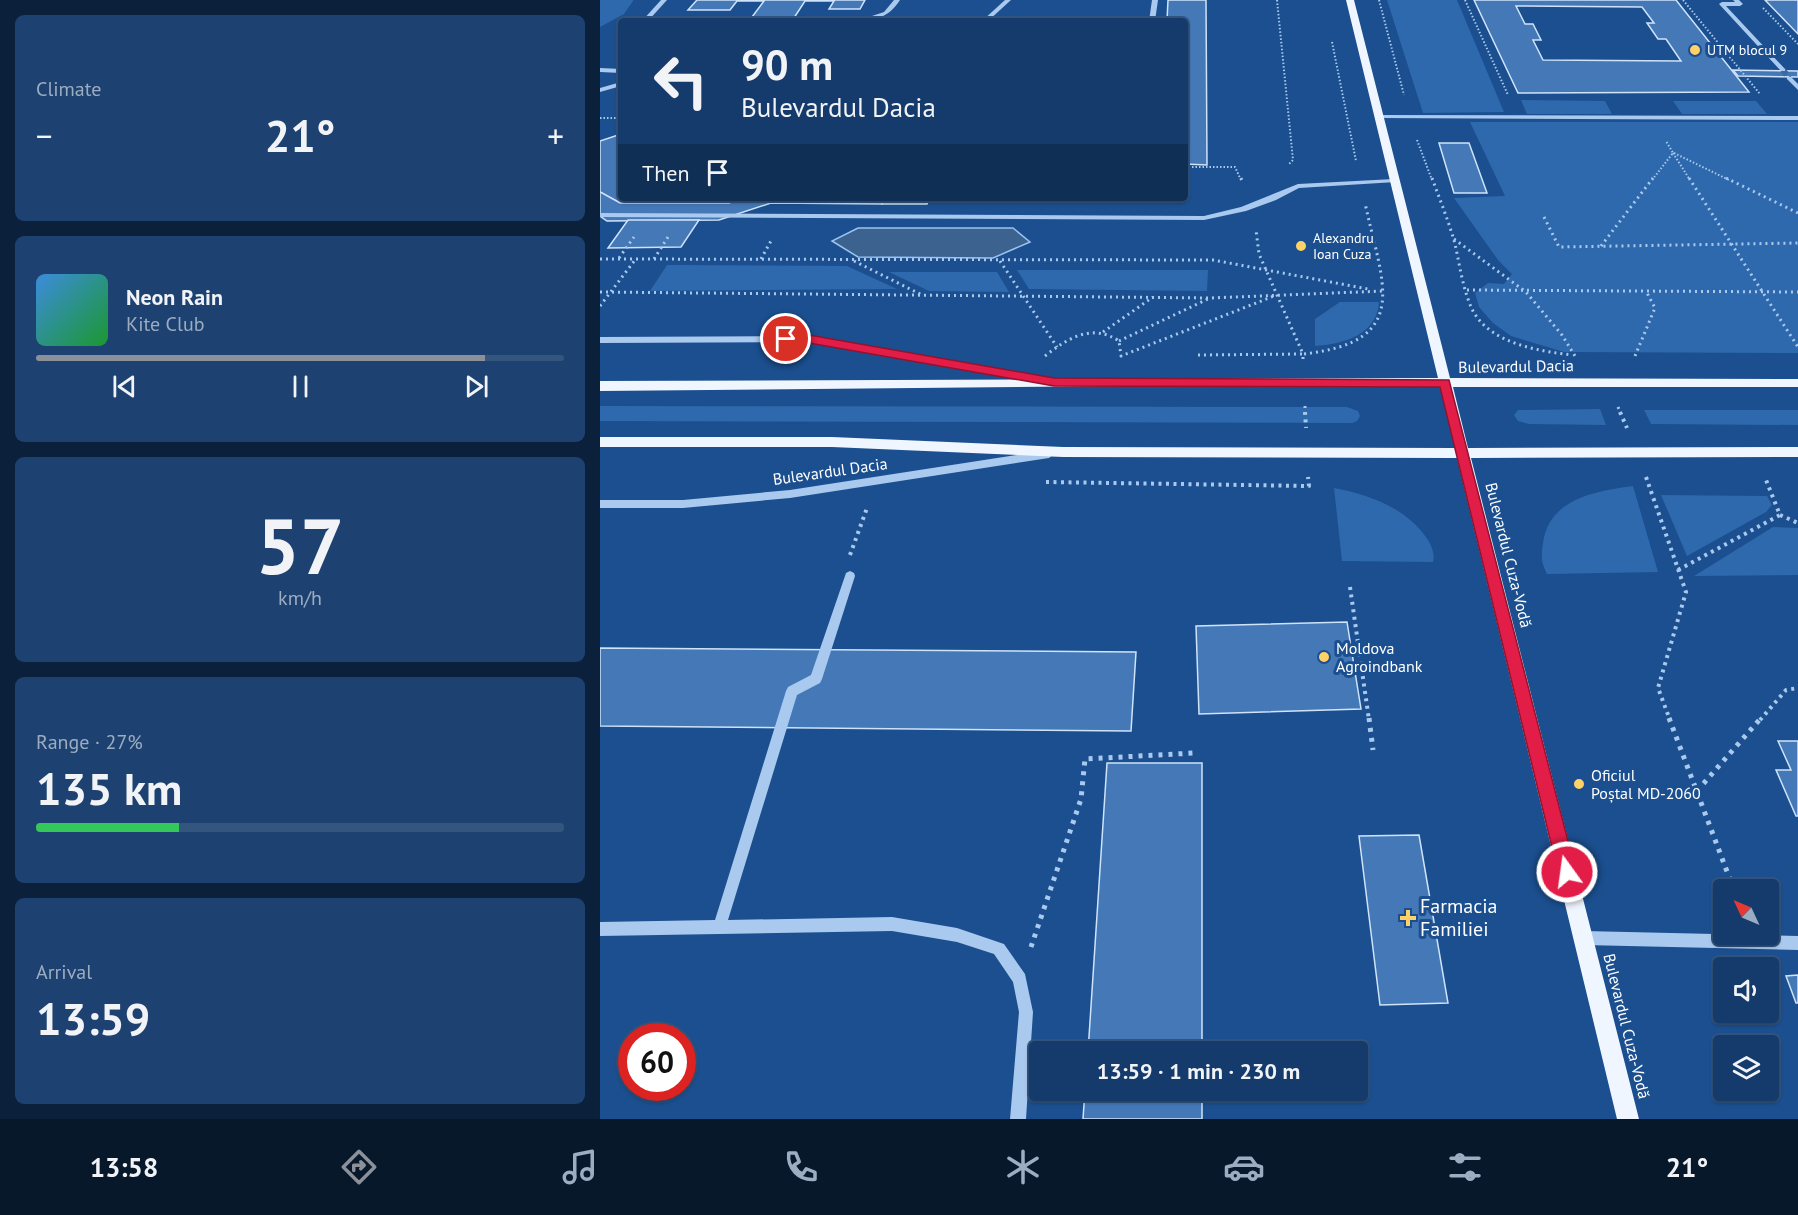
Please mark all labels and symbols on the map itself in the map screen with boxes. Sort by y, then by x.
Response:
place label: UTM blocul 9 [1707,41,1787,59]
marker: UTM blocul 9 [1688,43,1702,57]
place label: Alexandru Ioan Cuza [1313,229,1374,263]
marker: Alexandru Ioan Cuza [1294,239,1308,253]
pin [760,313,811,364]
street label: Bulevardul Dacia [1458,355,1574,377]
street label: Bulevardul Dacia [771,453,889,489]
street label: Bulevardul Cuza-Vodă [1481,480,1537,630]
place label: Moldova Agroindbank [1336,638,1423,676]
marker: Moldova Agroindbank [1317,650,1331,664]
place label: Oficiul Poștal MD-2060 [1591,765,1701,803]
marker: Oficiul Poștal MD-2060 [1572,777,1586,791]
position arrow [1535,840,1599,904]
north arrow [1713,879,1779,945]
place label: Farmacia Familiei [1420,893,1498,942]
marker: Farmacia Familiei [1401,911,1415,925]
street label: Bulevardul Cuza-Vodă [1599,951,1655,1101]
speed limit sign: 60 [618,1023,696,1101]

